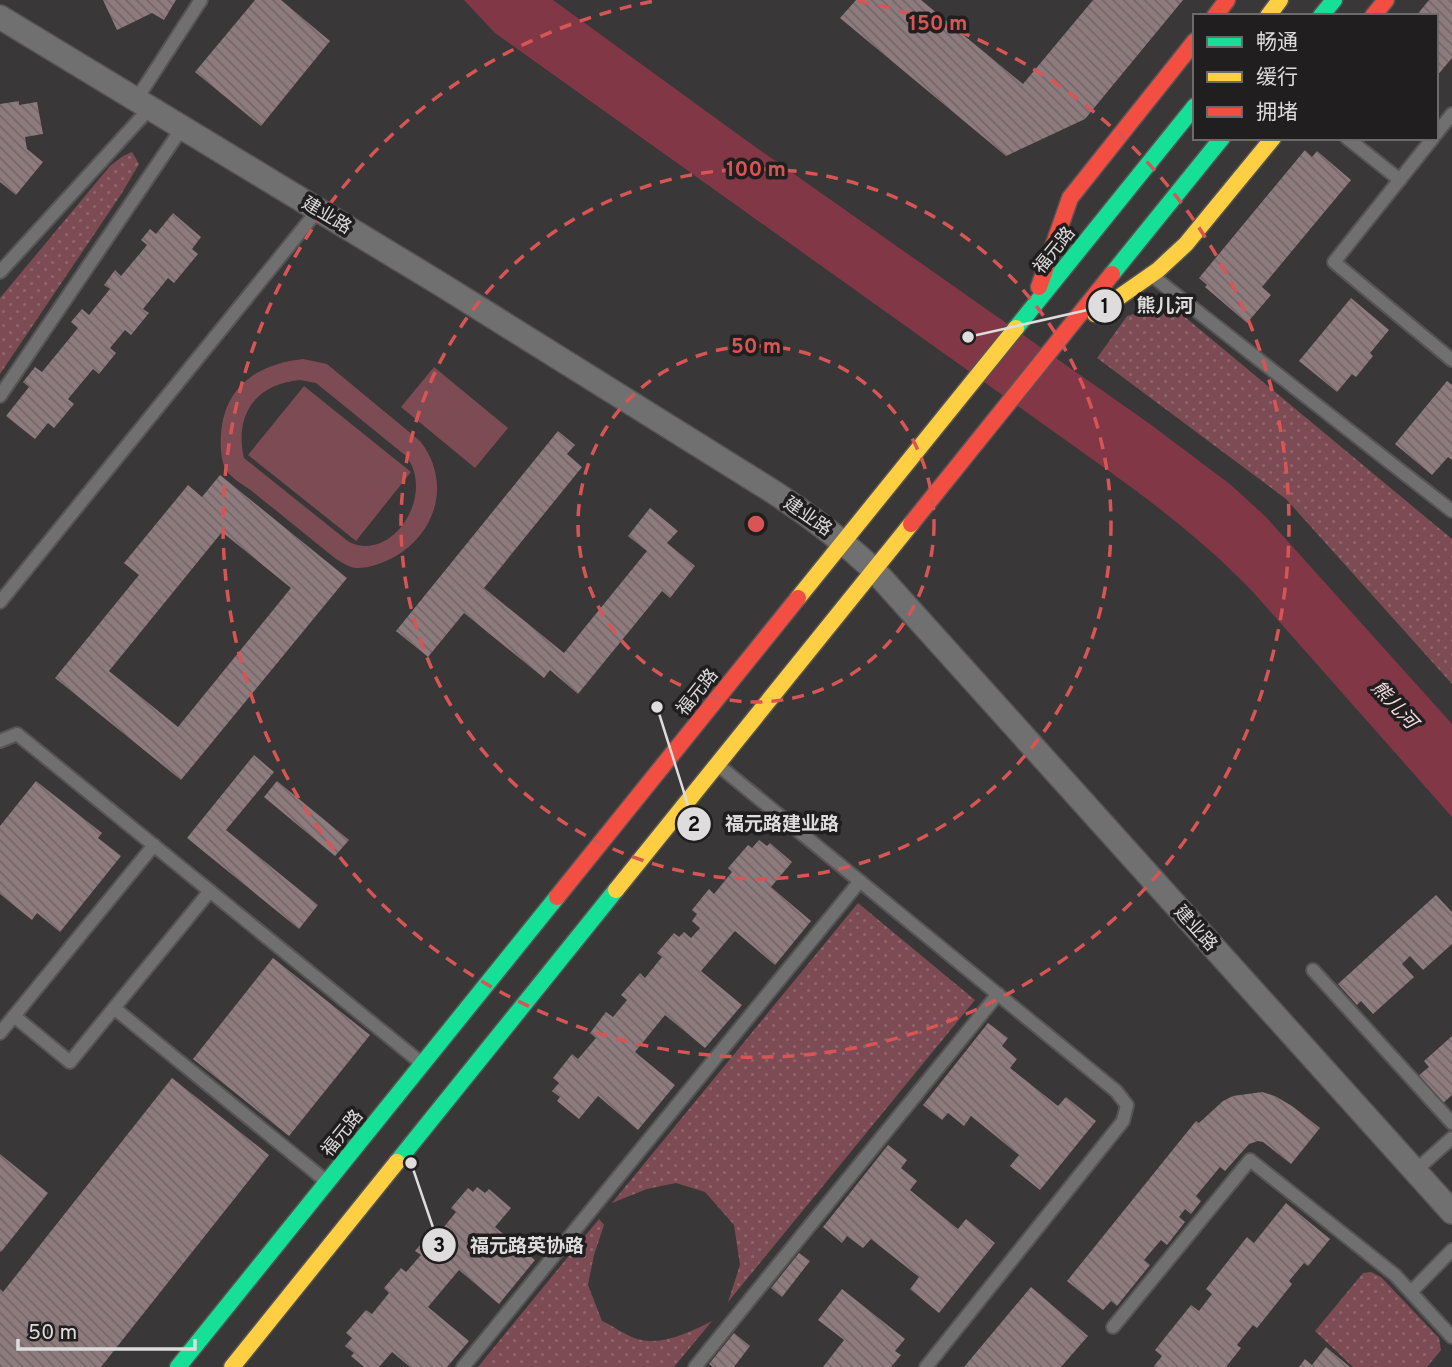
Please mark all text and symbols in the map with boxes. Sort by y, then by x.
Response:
text: 150 m [909,11,967,38]
legend [1193,14,1438,140]
text: 畅通 [1256,30,1298,57]
text: 缓行 [1256,65,1298,92]
text: 拥堵 [1256,100,1298,127]
text: 100 m [726,157,786,184]
street label: 建业路 [297,193,355,240]
street label: 福元路 [1029,223,1081,279]
callout: 熊儿河 [1087,286,1207,326]
text: 1 [1101,294,1109,321]
text: 熊儿河 [1136,295,1194,319]
text: 50 m [731,334,781,361]
street label: 建业路 [778,492,836,542]
centre of rings [744,512,768,536]
street label: 福元路 [672,665,724,721]
water label: 熊儿河 [1365,676,1424,737]
callout: 福元路建业路 [676,804,853,844]
text: 2 [688,812,700,839]
text: 福元路建业路 [725,813,839,837]
street label: 建业路 [1168,901,1221,957]
street label: 福元路 [317,1106,369,1162]
callout: 福元路英协路 [421,1225,598,1265]
text: 3 [433,1233,445,1260]
text: 福元路英协路 [470,1235,584,1259]
scale bar [18,1308,194,1352]
text: 50 m [28,1320,77,1347]

